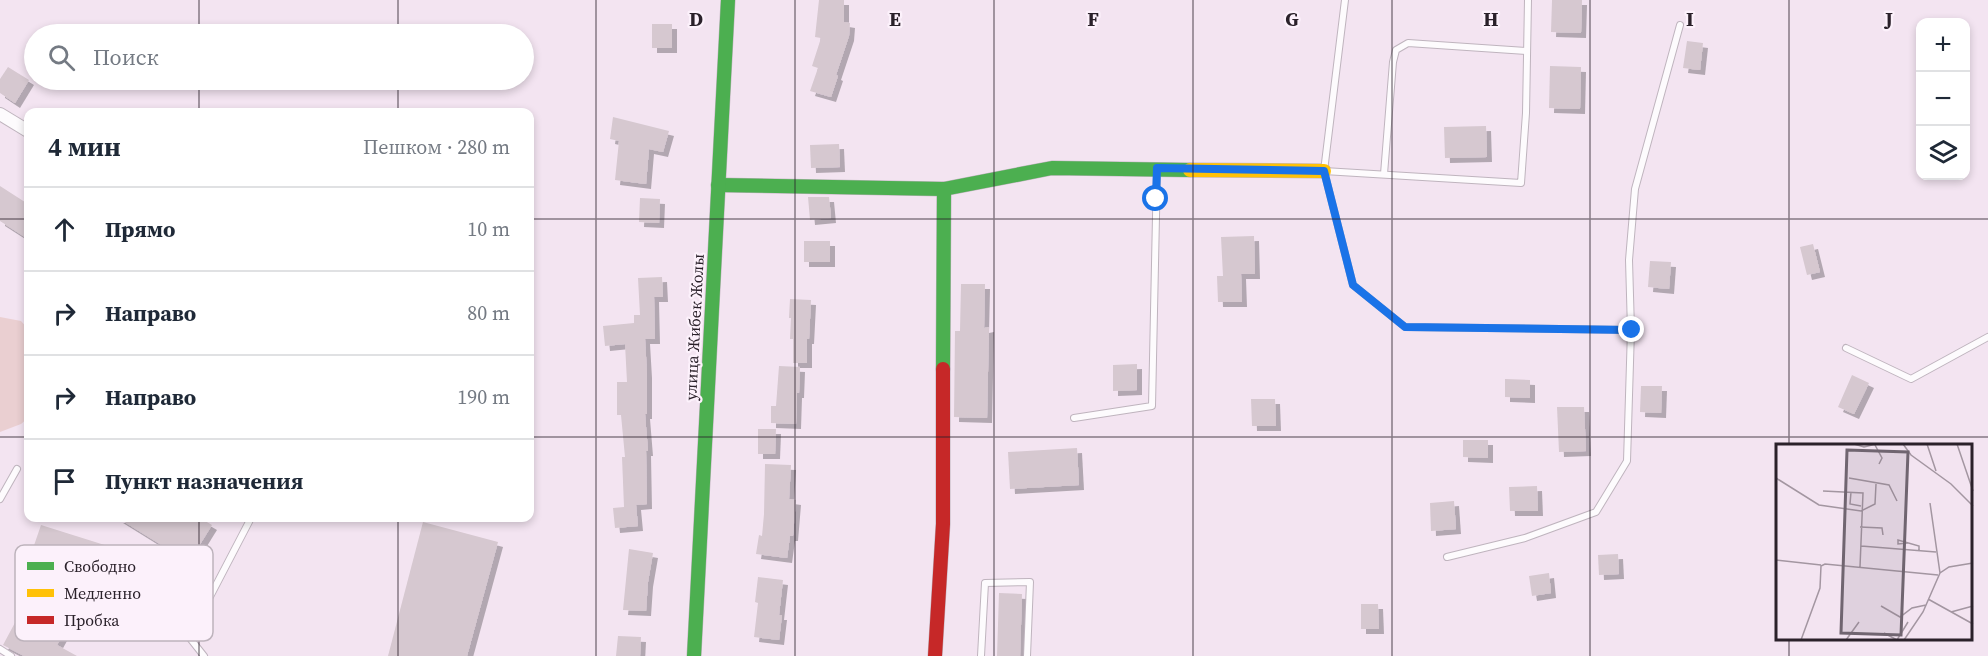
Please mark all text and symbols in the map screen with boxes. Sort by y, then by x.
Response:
text: D [689,5,703,33]
text: E [889,5,901,33]
text: F [1087,5,1099,33]
text: G [1285,5,1299,33]
text: H [1483,5,1499,33]
text: I [1686,5,1694,33]
text: J [1883,5,1893,33]
map controls [1916,18,1970,180]
button: + [1916,18,1970,72]
search box [24,24,534,90]
icon: search [45,41,78,74]
text: Поиск [93,42,159,72]
button: − [1916,72,1970,126]
button: layers [1916,126,1970,180]
text: 4 мин [48,129,121,165]
text: Пешком · 280 m [363,133,510,161]
route start [1142,185,1168,211]
icon: ahead [48,213,81,246]
text: Прямо [105,214,175,244]
text: 10 m [467,215,510,243]
street label: улица Жибек Жолы [679,253,709,401]
icon: right [48,297,81,330]
text: Направо [105,298,196,328]
text: 80 m [467,299,510,327]
route end [1618,316,1644,342]
icon: right [48,381,81,414]
text: Направо [105,382,196,412]
text: 190 m [457,383,510,411]
inset map [1776,444,1973,641]
icon: arrive [48,465,81,498]
text: Пункт назначения [105,466,303,496]
legend [15,545,213,641]
text: Свободно [64,555,136,577]
text: Медленно [64,582,141,604]
text: Пробка [64,609,120,631]

